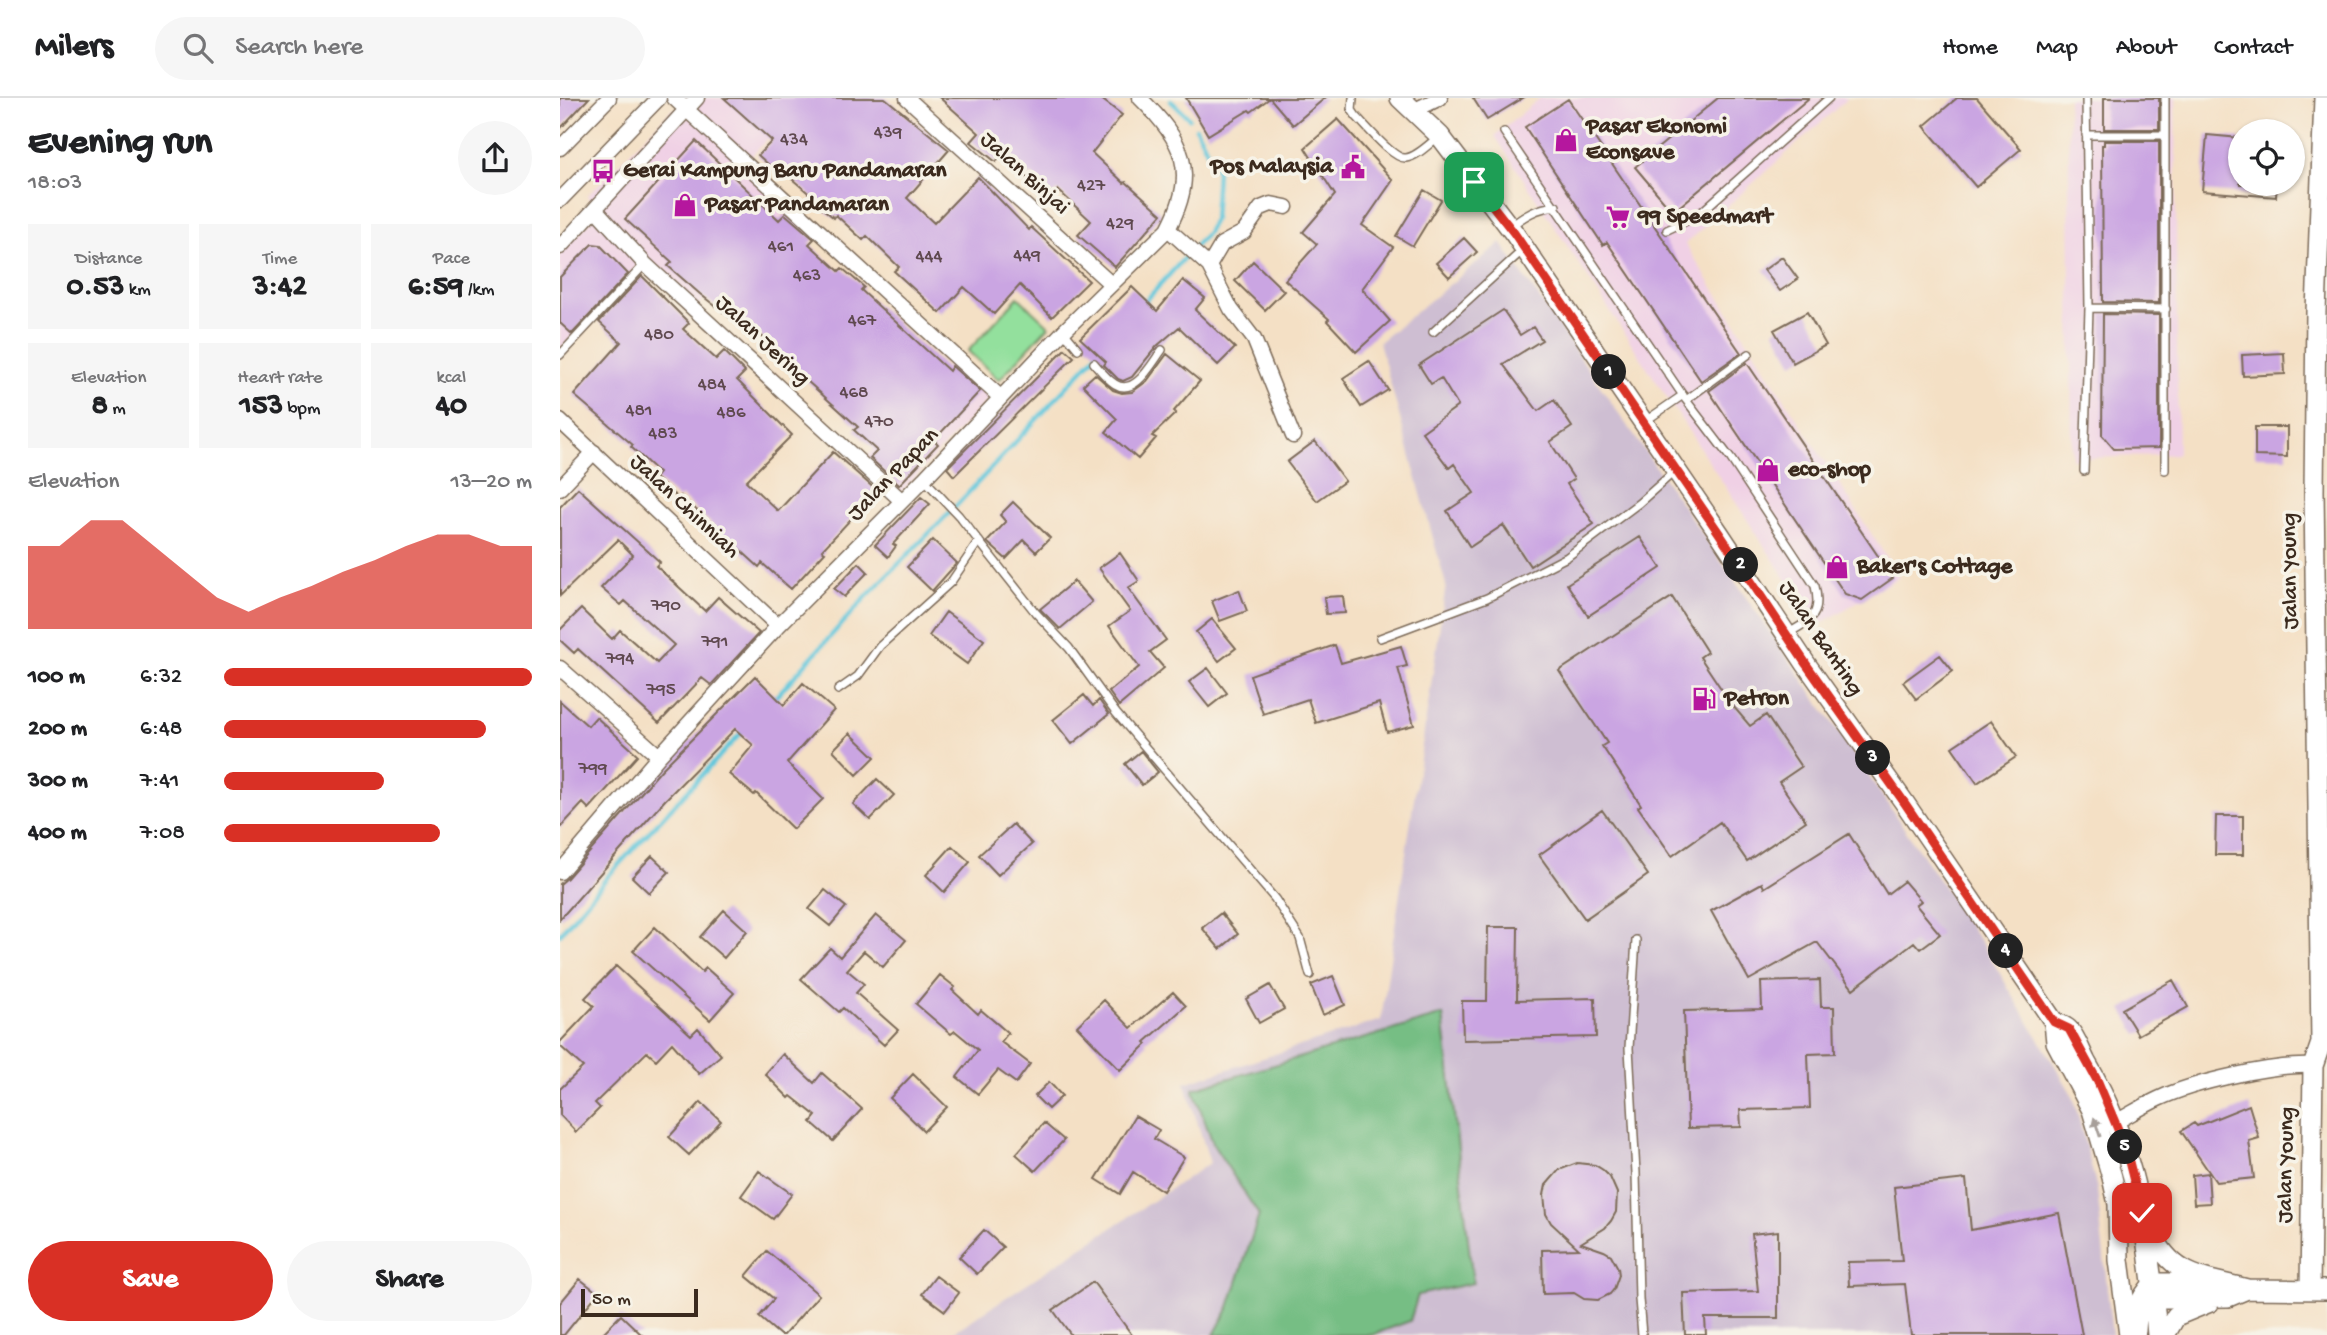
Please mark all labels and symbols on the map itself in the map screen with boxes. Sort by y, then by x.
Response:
place label: Pasar Ekonomi Econsave [1584,114,1727,167]
house number: 439 [874,122,903,145]
shop icon: Pasar Ekonomi Econsave [1552,126,1580,154]
street label: Jalan Binjai [974,127,1074,221]
house number: 434 [780,129,808,152]
pin [1444,152,1504,212]
public building icon: Pos Malaysia [1339,153,1367,181]
place label: Pos Malaysia [1208,154,1334,181]
bus stop icon: Gerai Kampung Baru Pandamaran [589,157,617,185]
place label: Gerai Kampung Baru Pandamaran [623,158,948,185]
house number: 427 [1077,175,1106,198]
shop icon: Pasar Pandamaran [671,191,699,219]
place label: Pasar Pandamaran [703,192,890,219]
supermarket icon: 99 Speedmart [1604,203,1632,231]
place label: 99 Speedmart [1637,204,1775,231]
house number: 429 [1106,213,1134,236]
house number: 461 [768,236,794,259]
house number: 449 [1013,245,1041,268]
house number: 444 [916,246,942,269]
house number: 463 [793,265,821,288]
street label: Jalan Jering [709,290,815,392]
house number: 467 [848,310,877,333]
house number: 480 [644,324,674,347]
pin: 1 [1592,354,1626,390]
house number: 484 [698,374,726,397]
house number: 468 [839,382,869,405]
house number: 481 [625,400,653,423]
house number: 486 [716,402,746,425]
house number: 470 [864,411,894,434]
house number: 483 [648,423,678,446]
street label: Jalan Papan [843,423,945,527]
street label: Jalan Chinniah [623,449,745,565]
shop icon: eco-shop [1754,456,1782,484]
place label: eco-shop [1787,457,1872,484]
street label: Jalan Young [2276,512,2306,630]
pin: 2 [1724,547,1758,582]
shop icon: Baker's Cottage [1823,553,1851,581]
place label: Baker's Cottage [1856,554,2014,581]
street label: Jalan Banting [1772,576,1868,702]
house number: 790 [650,595,681,618]
house number: 791 [700,631,729,654]
house number: 794 [605,648,634,671]
house number: 795 [645,679,676,702]
fuel station icon: Petron [1690,685,1718,713]
place label: Petron [1722,686,1790,713]
pin: 3 [1856,740,1890,776]
house number: 799 [578,758,608,781]
pin: 4 [1988,934,2024,968]
street label: Jalan Young [2272,1106,2302,1224]
one-way arrow [2091,1116,2102,1137]
pin: 5 [2108,1130,2142,1164]
pin [2112,1183,2172,1243]
scale bar [581,1286,698,1318]

